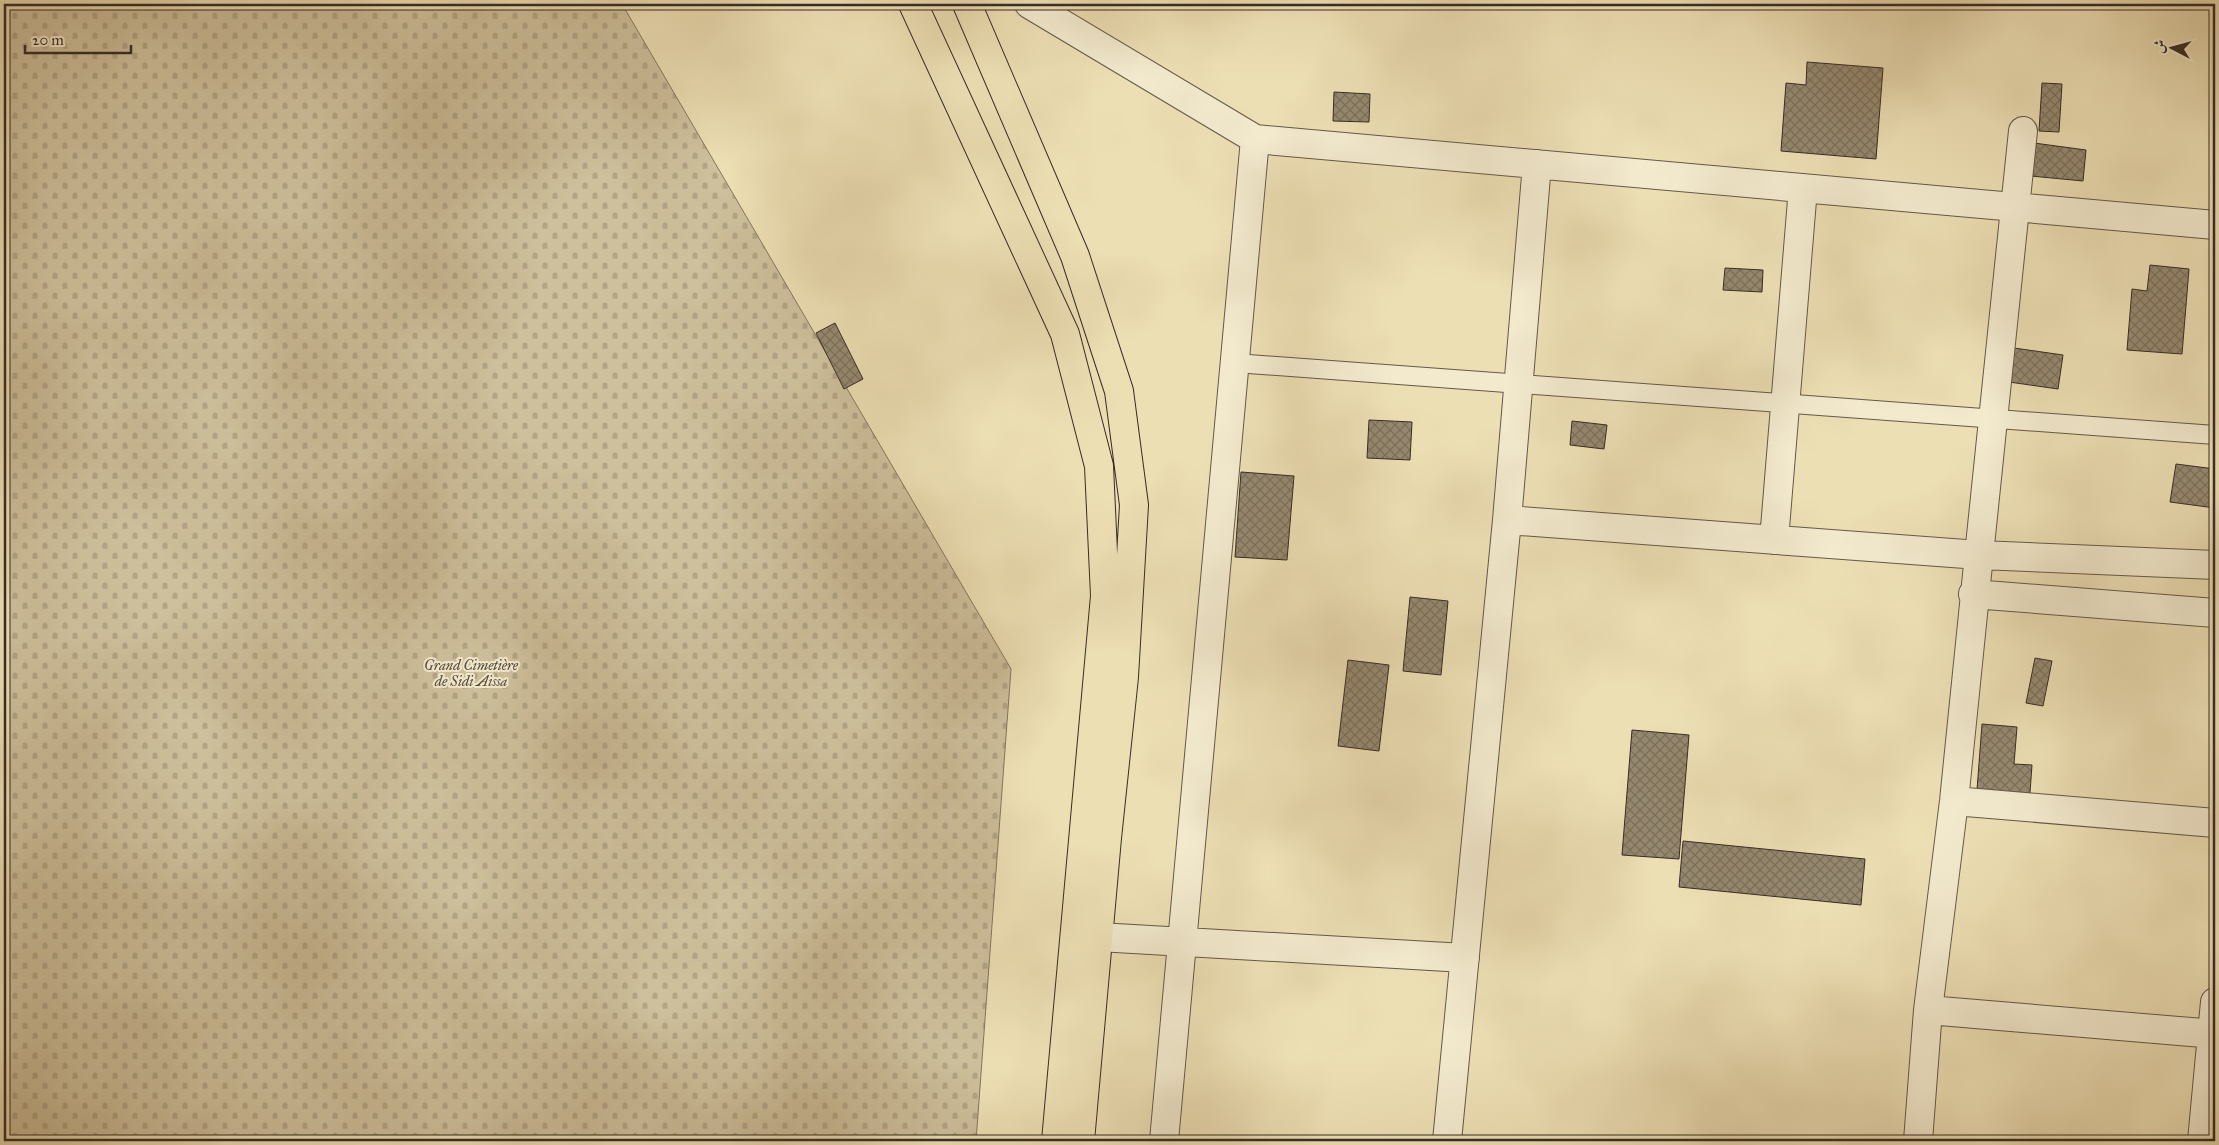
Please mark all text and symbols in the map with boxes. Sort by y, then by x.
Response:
scale bar [25,22,131,54]
north arrow [2146,22,2196,72]
text: 20 m [32,31,64,49]
text: ش [2150,39,2169,54]
park label: Grand Cimetière de Sidi Aissa [424,657,519,690]

